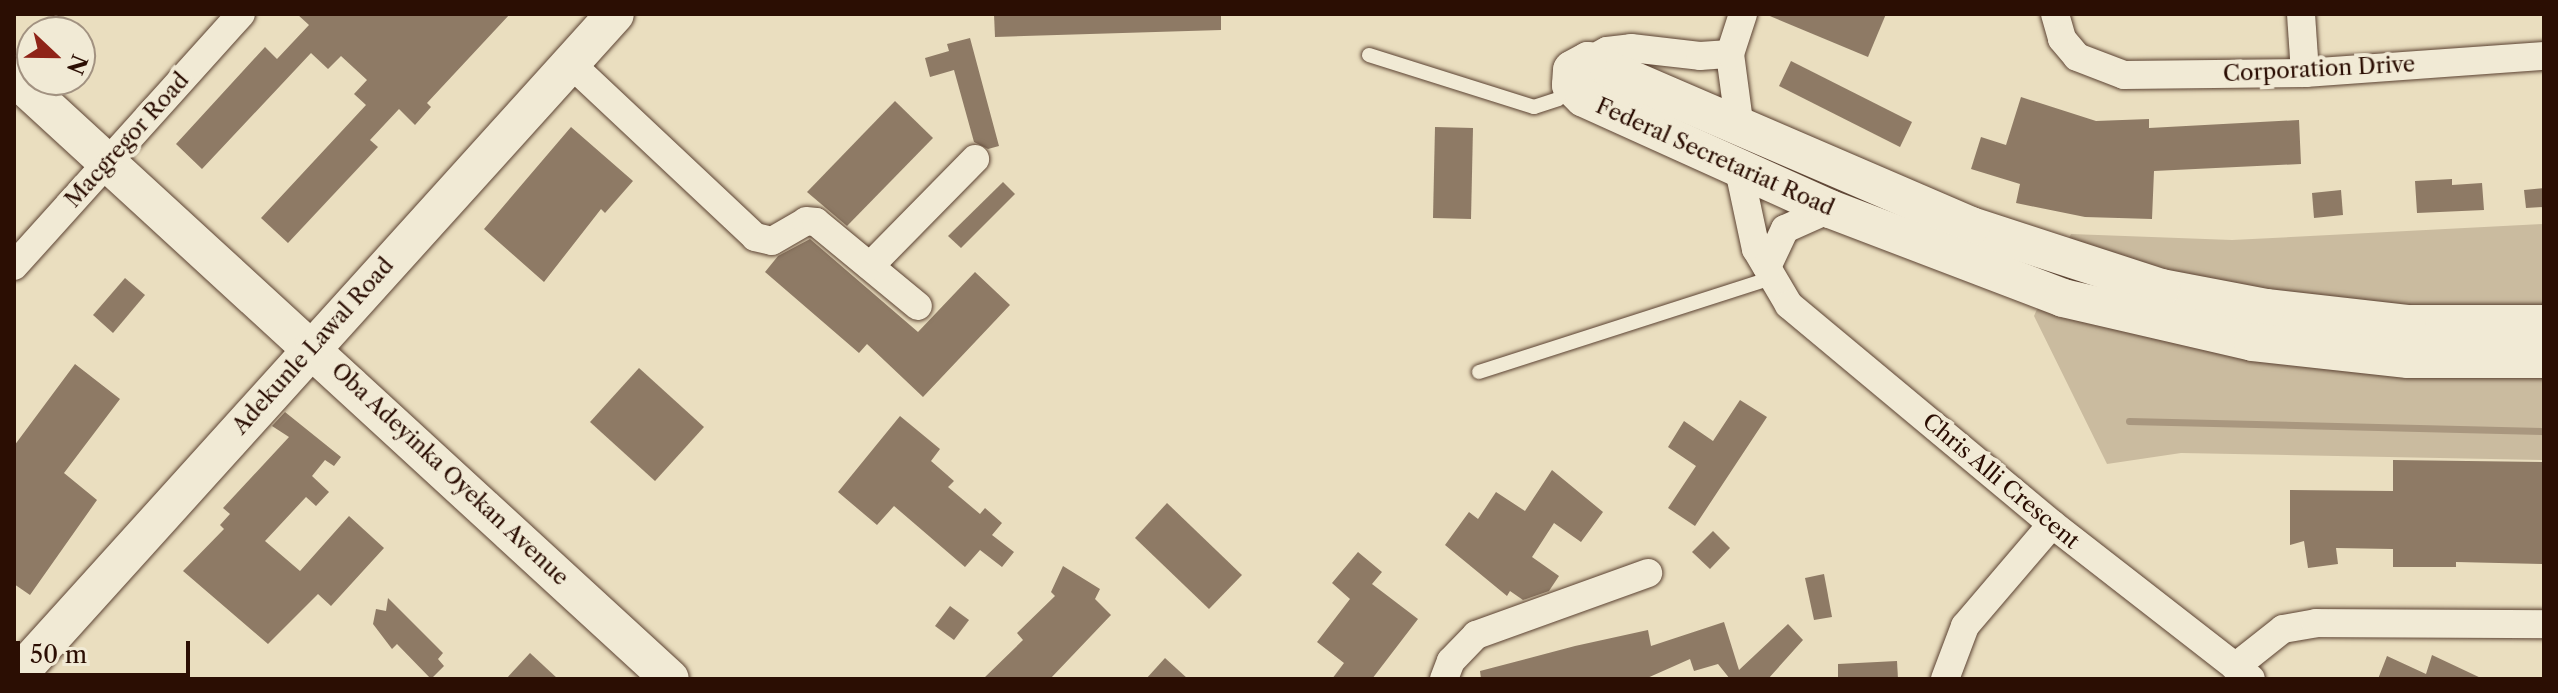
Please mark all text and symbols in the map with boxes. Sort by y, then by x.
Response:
north arrow [16,16,96,96]
text: N [61,51,93,78]
street label: Corporation Drive [2222,51,2416,87]
street label: Macgregor Road [59,67,195,213]
street label: Federal Secretariat Road [1592,92,1838,222]
street label: Adekunle Lawal Road [227,252,399,440]
street label: Oba Adeyinka Oyekan Avenue [325,356,575,592]
street label: Chris Alli Crescent [1917,407,2085,555]
scale bar [20,625,194,675]
text: 50 m [30,640,87,669]

